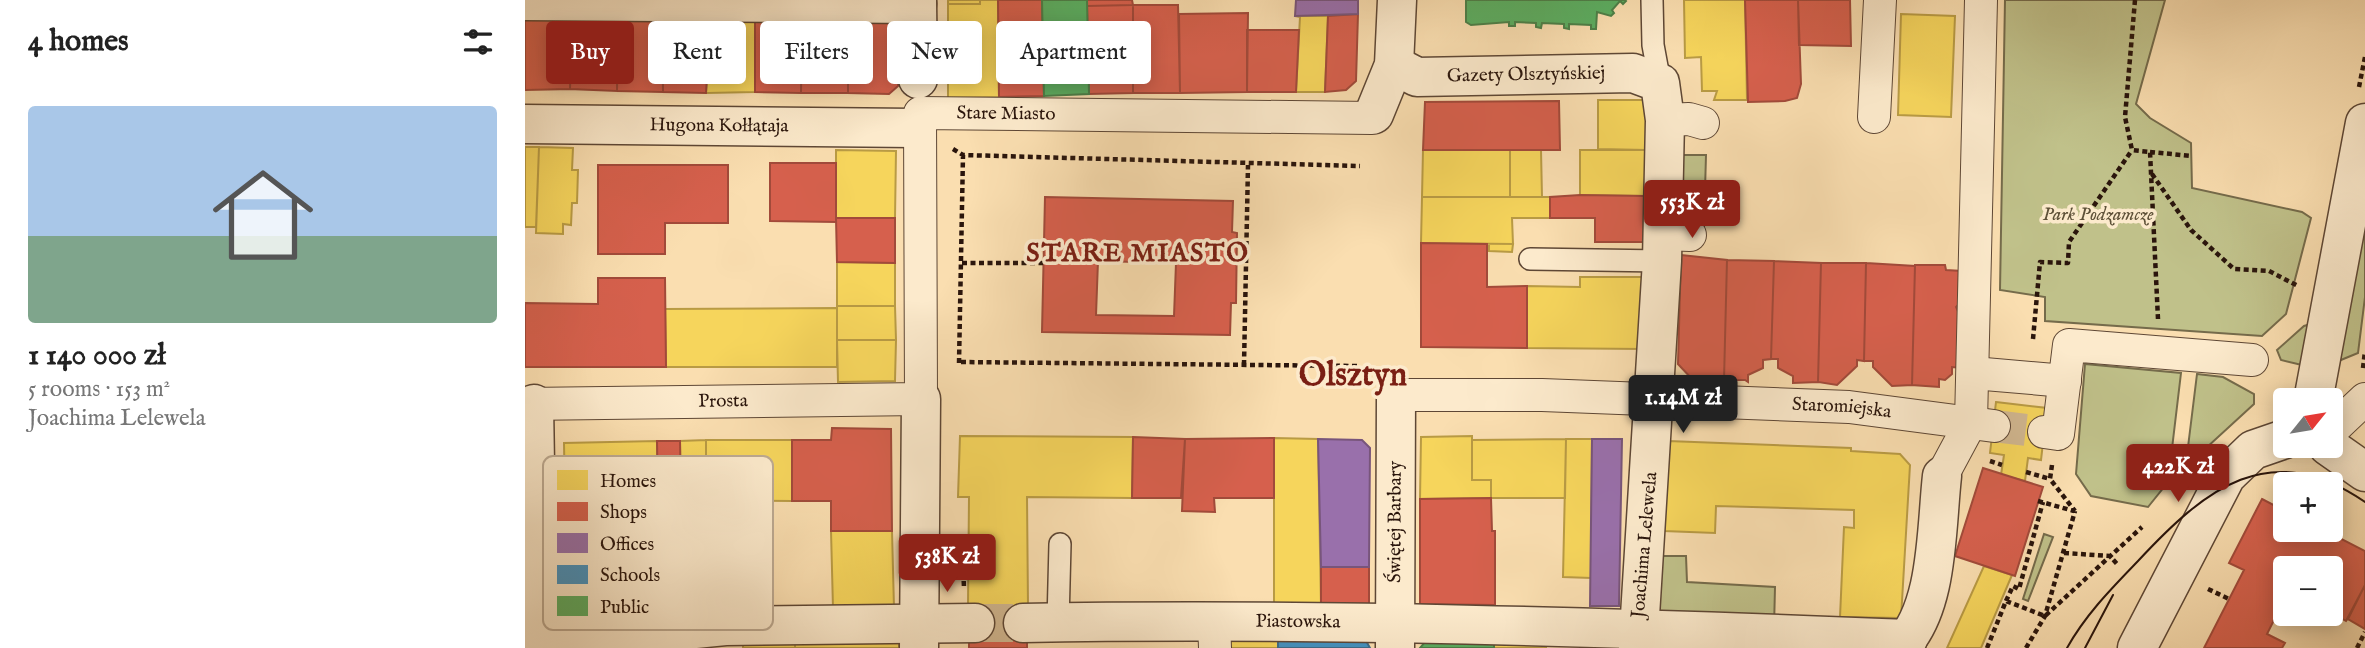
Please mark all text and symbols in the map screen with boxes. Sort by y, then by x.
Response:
chip: Buy [546,21,634,84]
chip: Rent [648,21,746,84]
chip: Filters [760,21,873,84]
chip: New [887,21,982,84]
chip: Apartment [996,21,1151,84]
text: 4 homes [28,23,129,61]
icon: filters [459,23,497,61]
street label: Gazety Olsztyńskiej [1447,62,1605,88]
street label: Stare Miasto [956,101,1056,126]
street label: Hugona Kołłątaja [649,113,789,139]
icon: home [200,152,326,278]
pin: 553K zł [1627,180,1757,240]
text: 553K zł [1660,188,1724,217]
park label: Park Podzamcze [2042,203,2154,227]
district label: STARE MIASTO [1026,237,1250,270]
text: 1 140 000 zł [28,337,166,375]
district label: Olsztyn [1299,355,1408,397]
text: 5 rooms · 153 m² [28,375,170,404]
pin: 1.14M zł [1611,376,1755,435]
text: 1.14M zł [1645,383,1721,412]
north arrow [2273,388,2343,458]
map controls [2273,388,2343,626]
street label: Prosta [698,389,749,414]
street label: Staromiejska [1791,393,1894,425]
text: Joachima Lelewela [28,404,206,433]
pin: 422K zł [2113,444,2243,504]
text: 422K zł [2142,452,2214,481]
legend [543,456,773,630]
street label: Świętej Barbary [1382,460,1408,583]
text: Homes [600,470,656,494]
street label: Joachima Lelewela [1626,470,1663,621]
button: + [2273,472,2343,542]
text: Shops [600,501,647,525]
text: Offices [600,533,654,557]
pin: 538K zł [882,534,1012,594]
text: 538K zł [915,542,979,571]
button: − [2273,556,2343,626]
text: Schools [600,564,660,588]
text: Public [600,596,649,620]
street label: Piastowska [1255,610,1341,635]

